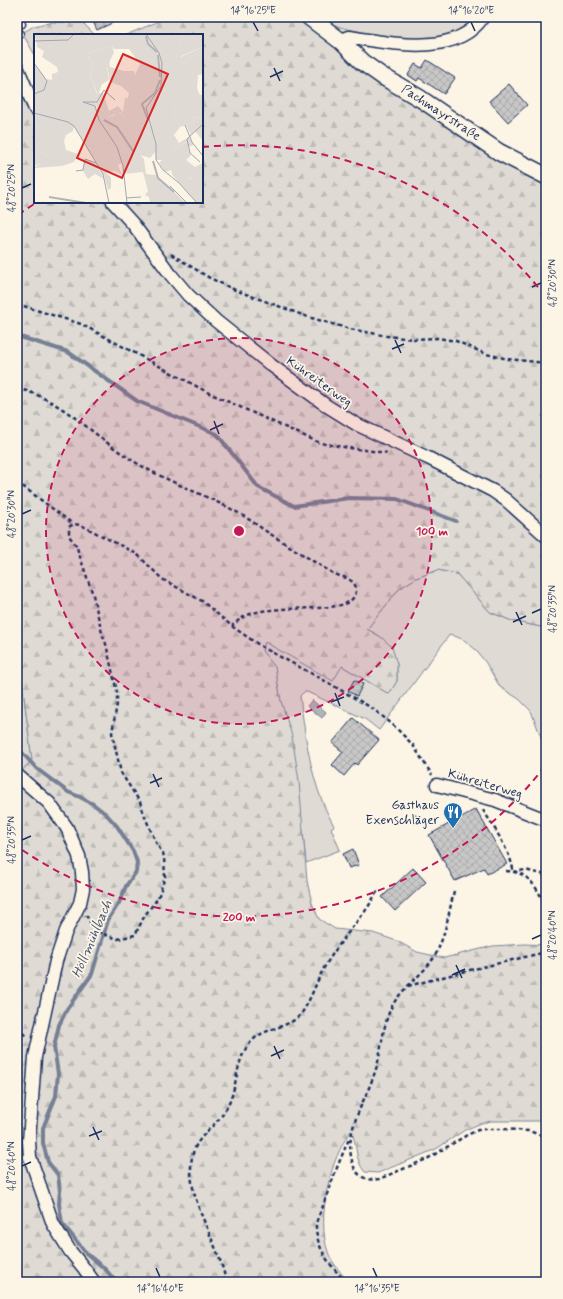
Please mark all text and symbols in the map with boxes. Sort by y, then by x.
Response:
text: 14°16'25"E [230,4,276,18]
text: 14°16'20"E [448,4,494,18]
inset map [34,34,203,203]
street label: Pachmayrstraße [398,81,484,145]
text: 48°20'25"N [5,164,19,212]
text: 48°20'30"N [546,259,560,307]
street label: Kühreiterweg [283,353,355,411]
text: 48°20'30"N [5,490,19,538]
centre of rings [232,524,246,538]
text: 100 m [416,524,449,540]
text: 48°20'35"N [546,585,560,633]
street label: Kühreiterweg [446,765,524,803]
place label: Gasthaus Exenschläger [366,797,440,829]
restaurant icon: Gasthaus Exenschläger [442,801,464,829]
text: 48°20'35"N [5,816,19,864]
water label: Höllmühlbach [68,897,117,981]
text: 200 m [223,910,256,926]
text: 48°20'40"N [546,910,560,960]
text: 48°20'40"N [5,1141,19,1191]
text: 14°16'40"E [136,1282,184,1296]
text: 14°16'35"E [354,1282,400,1296]

